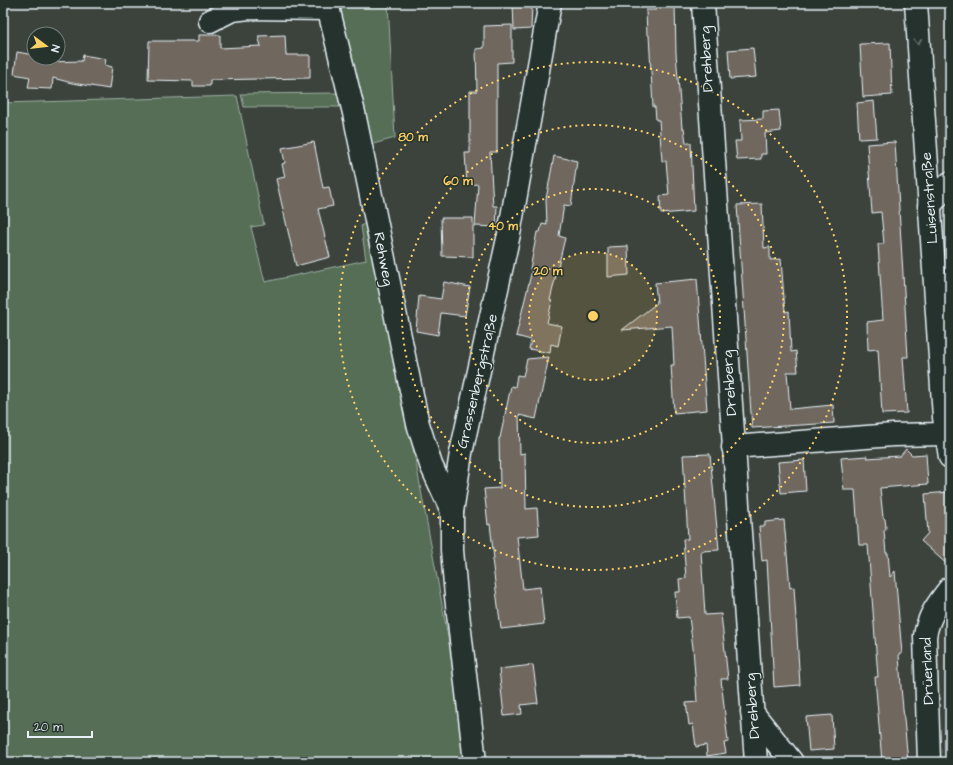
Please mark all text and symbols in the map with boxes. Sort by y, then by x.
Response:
street label: Drehberg [694,25,720,93]
north arrow [26,26,66,66]
one-way arrow [914,39,923,45]
text: N [47,43,63,54]
text: 80 m [398,129,428,146]
street label: Luisenstraße [916,151,943,244]
text: 60 m [443,173,473,190]
text: 40 m [488,218,519,235]
street label: Rehweg [367,230,399,288]
text: 20 m [533,263,563,280]
centre of rings [586,309,600,323]
street label: Grassenbergstraße [452,312,504,451]
street label: Drehberg [717,349,743,417]
street label: Drüerland [916,637,939,705]
street label: Drehberg [740,672,766,740]
scale bar [28,713,92,739]
text: 20 m [34,719,63,736]

